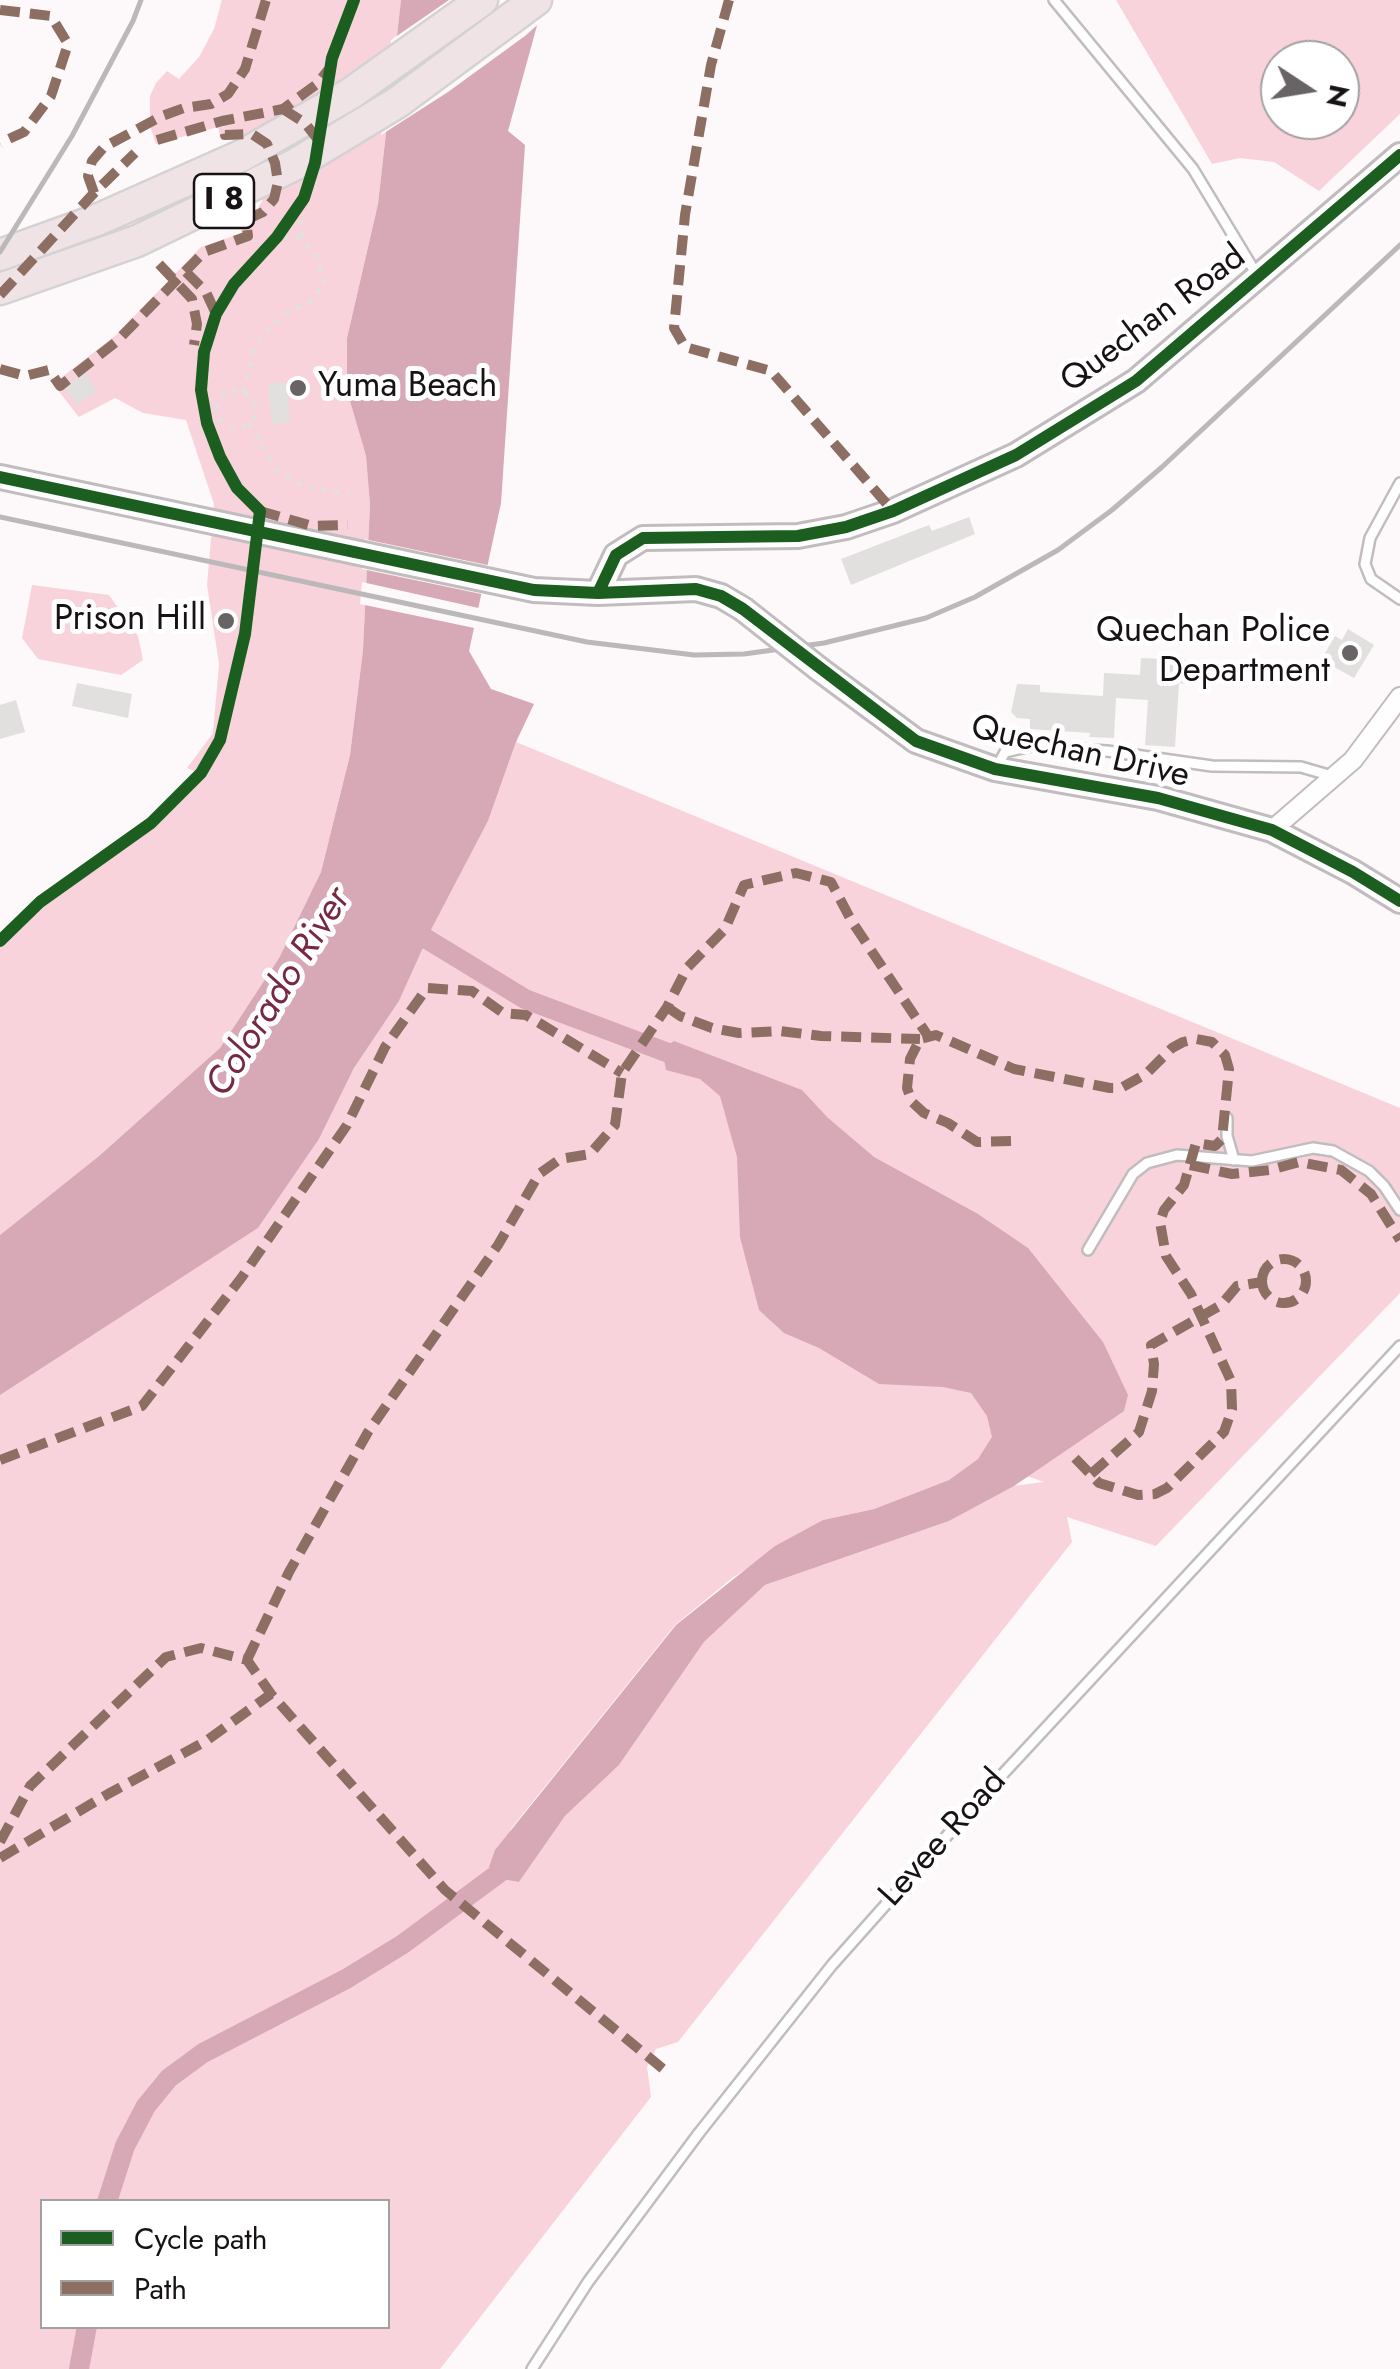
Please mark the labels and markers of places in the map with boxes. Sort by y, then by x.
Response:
place label: Yuma Beach [318,367,497,409]
marker: Yuma Beach [287,377,309,399]
place label: Prison Hill [54,600,206,642]
marker: Prison Hill [215,610,237,632]
place label: Quechan Police Department [1096,612,1330,694]
marker: Quechan Police Department [1339,642,1361,664]

